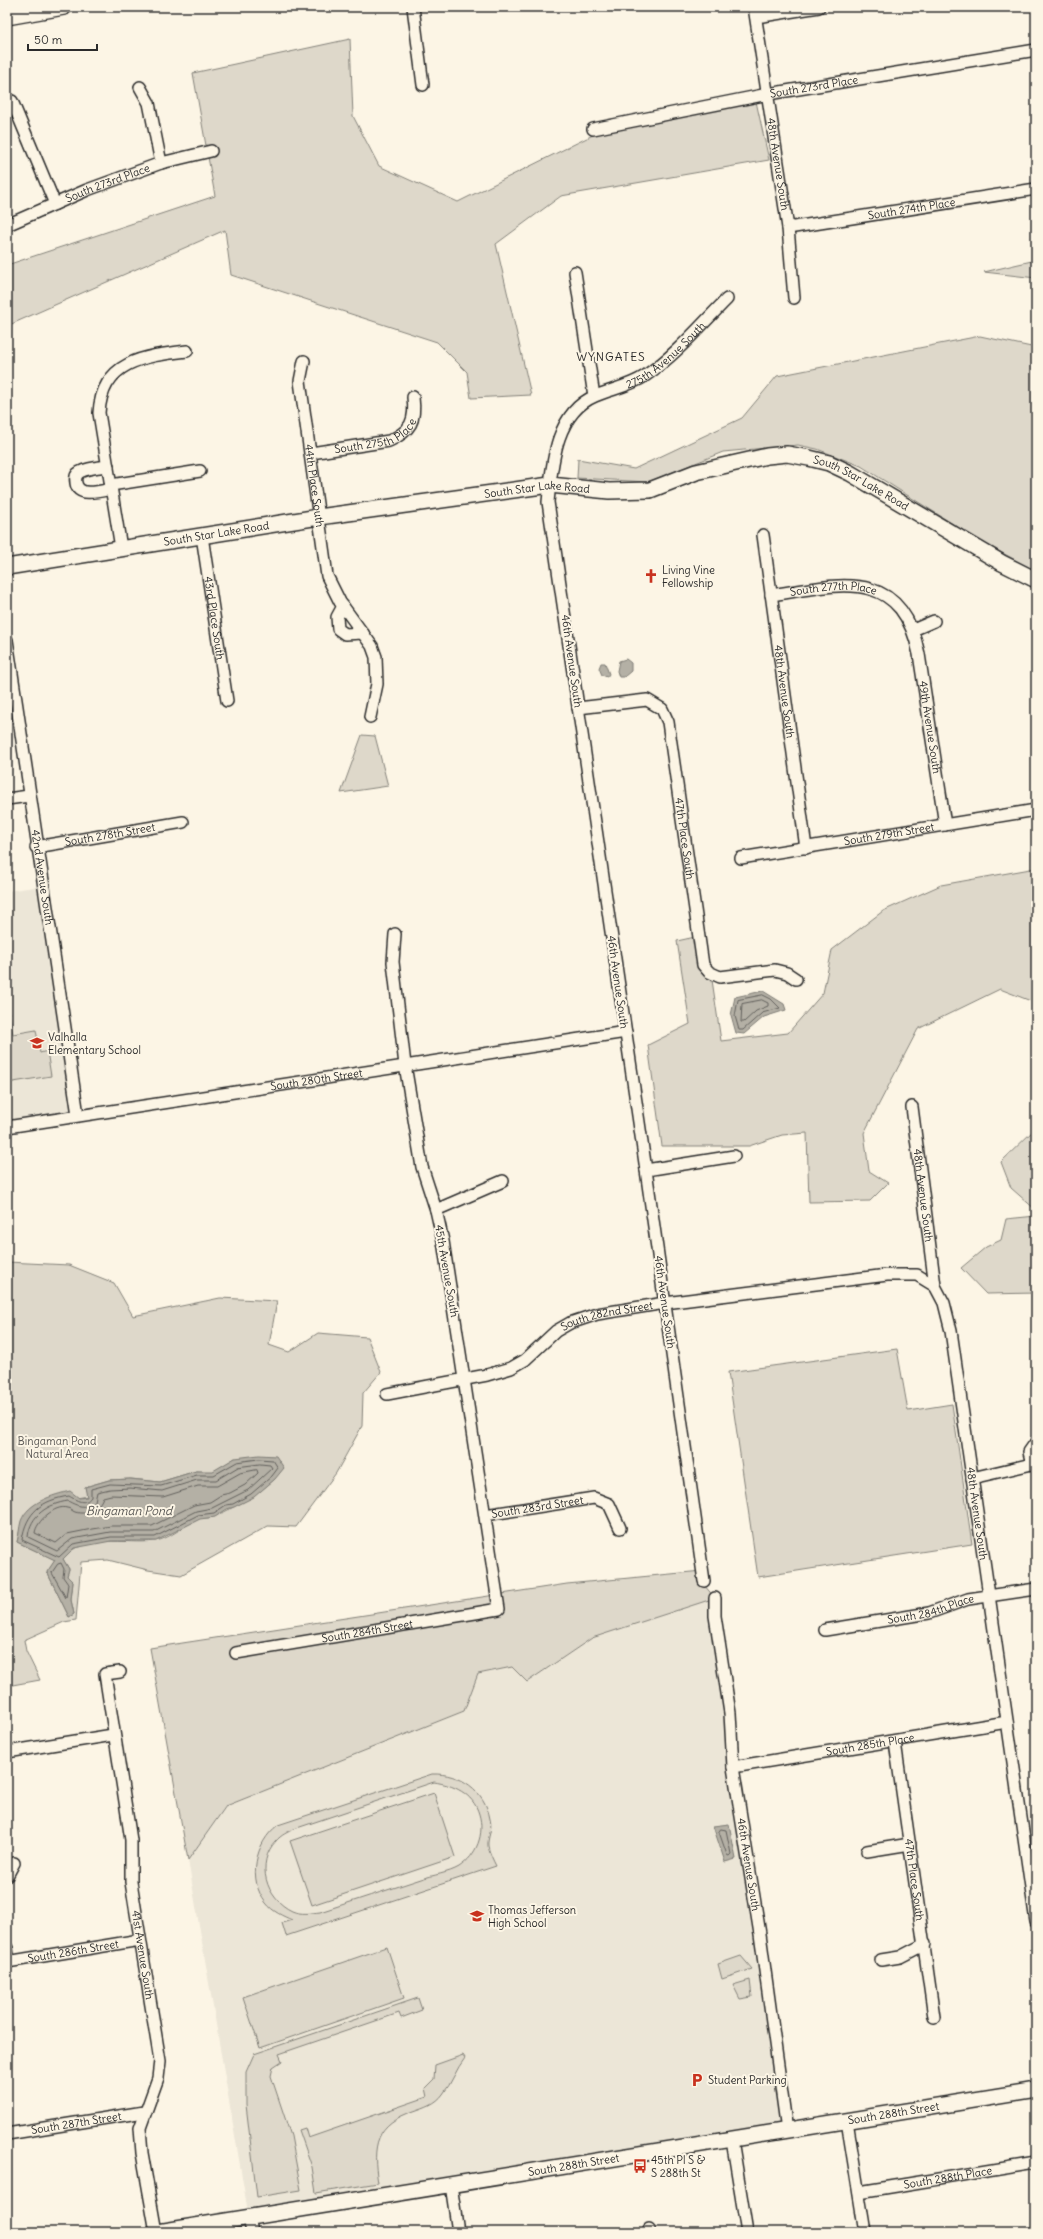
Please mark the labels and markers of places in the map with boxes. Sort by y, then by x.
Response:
place label: Living Vine Fellowship [662,563,715,590]
church icon: Living Vine Fellowship [643,568,659,584]
place label: Valhalla Elementary School [48,1030,141,1057]
school or university icon: Valhalla Elementary School [29,1035,45,1051]
place label: Thomas Jefferson High School [488,1903,576,1930]
school or university icon: Thomas Jefferson High School [469,1908,485,1924]
parking icon: Student Parking [689,2072,705,2088]
place label: Student Parking [708,2073,787,2087]
place label: 45th Pl S & S 288th St [651,2153,706,2180]
bus stop icon: 45th Pl S & S 288th St [632,2158,648,2174]

